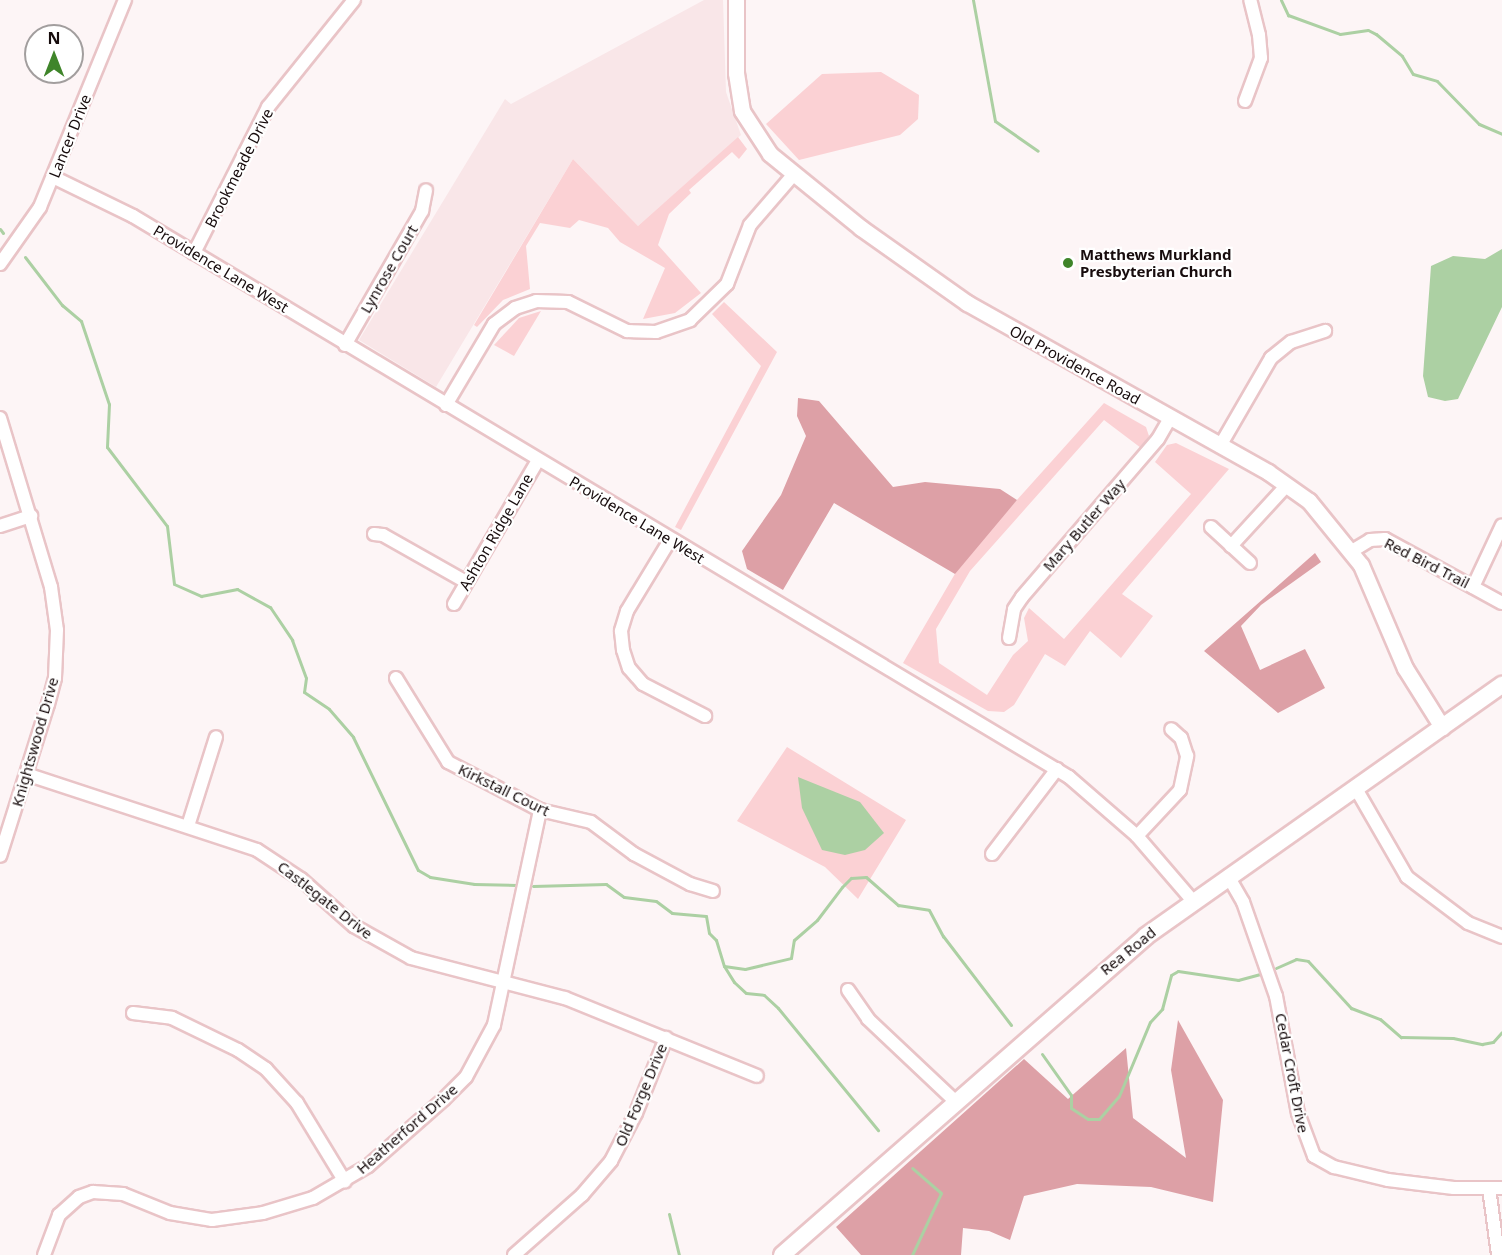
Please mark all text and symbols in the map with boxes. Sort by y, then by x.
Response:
north arrow [24,24,84,84]
text: N [47,27,61,49]
street label: Lancer Drive [45,92,95,180]
street label: Brookmeade Drive [201,105,277,231]
street label: Providence Lane West [150,222,292,316]
street label: Lynrose Court [357,222,421,316]
place label: Matthews Murkland Presbyterian Church [1080,245,1232,280]
marker: Matthews Murkland Presbyterian Church [1061,256,1075,270]
street label: Old Providence Road [1007,322,1143,408]
street label: Ashton Ridge Lane [455,470,537,594]
street label: Providence Lane West [566,473,708,567]
street label: Mary Butler Way [1039,475,1129,575]
street label: Red Bird Trail [1381,534,1473,592]
street label: Knightswood Drive [8,675,62,809]
street label: Kirkstall Court [455,760,553,820]
street label: Castlegate Drive [274,857,376,943]
street label: Rea Road [1097,923,1159,979]
street label: Cedar Croft Drive [1272,1012,1312,1134]
street label: Old Forge Drive [611,1041,671,1149]
street label: Heatherford Drive [353,1080,461,1178]

